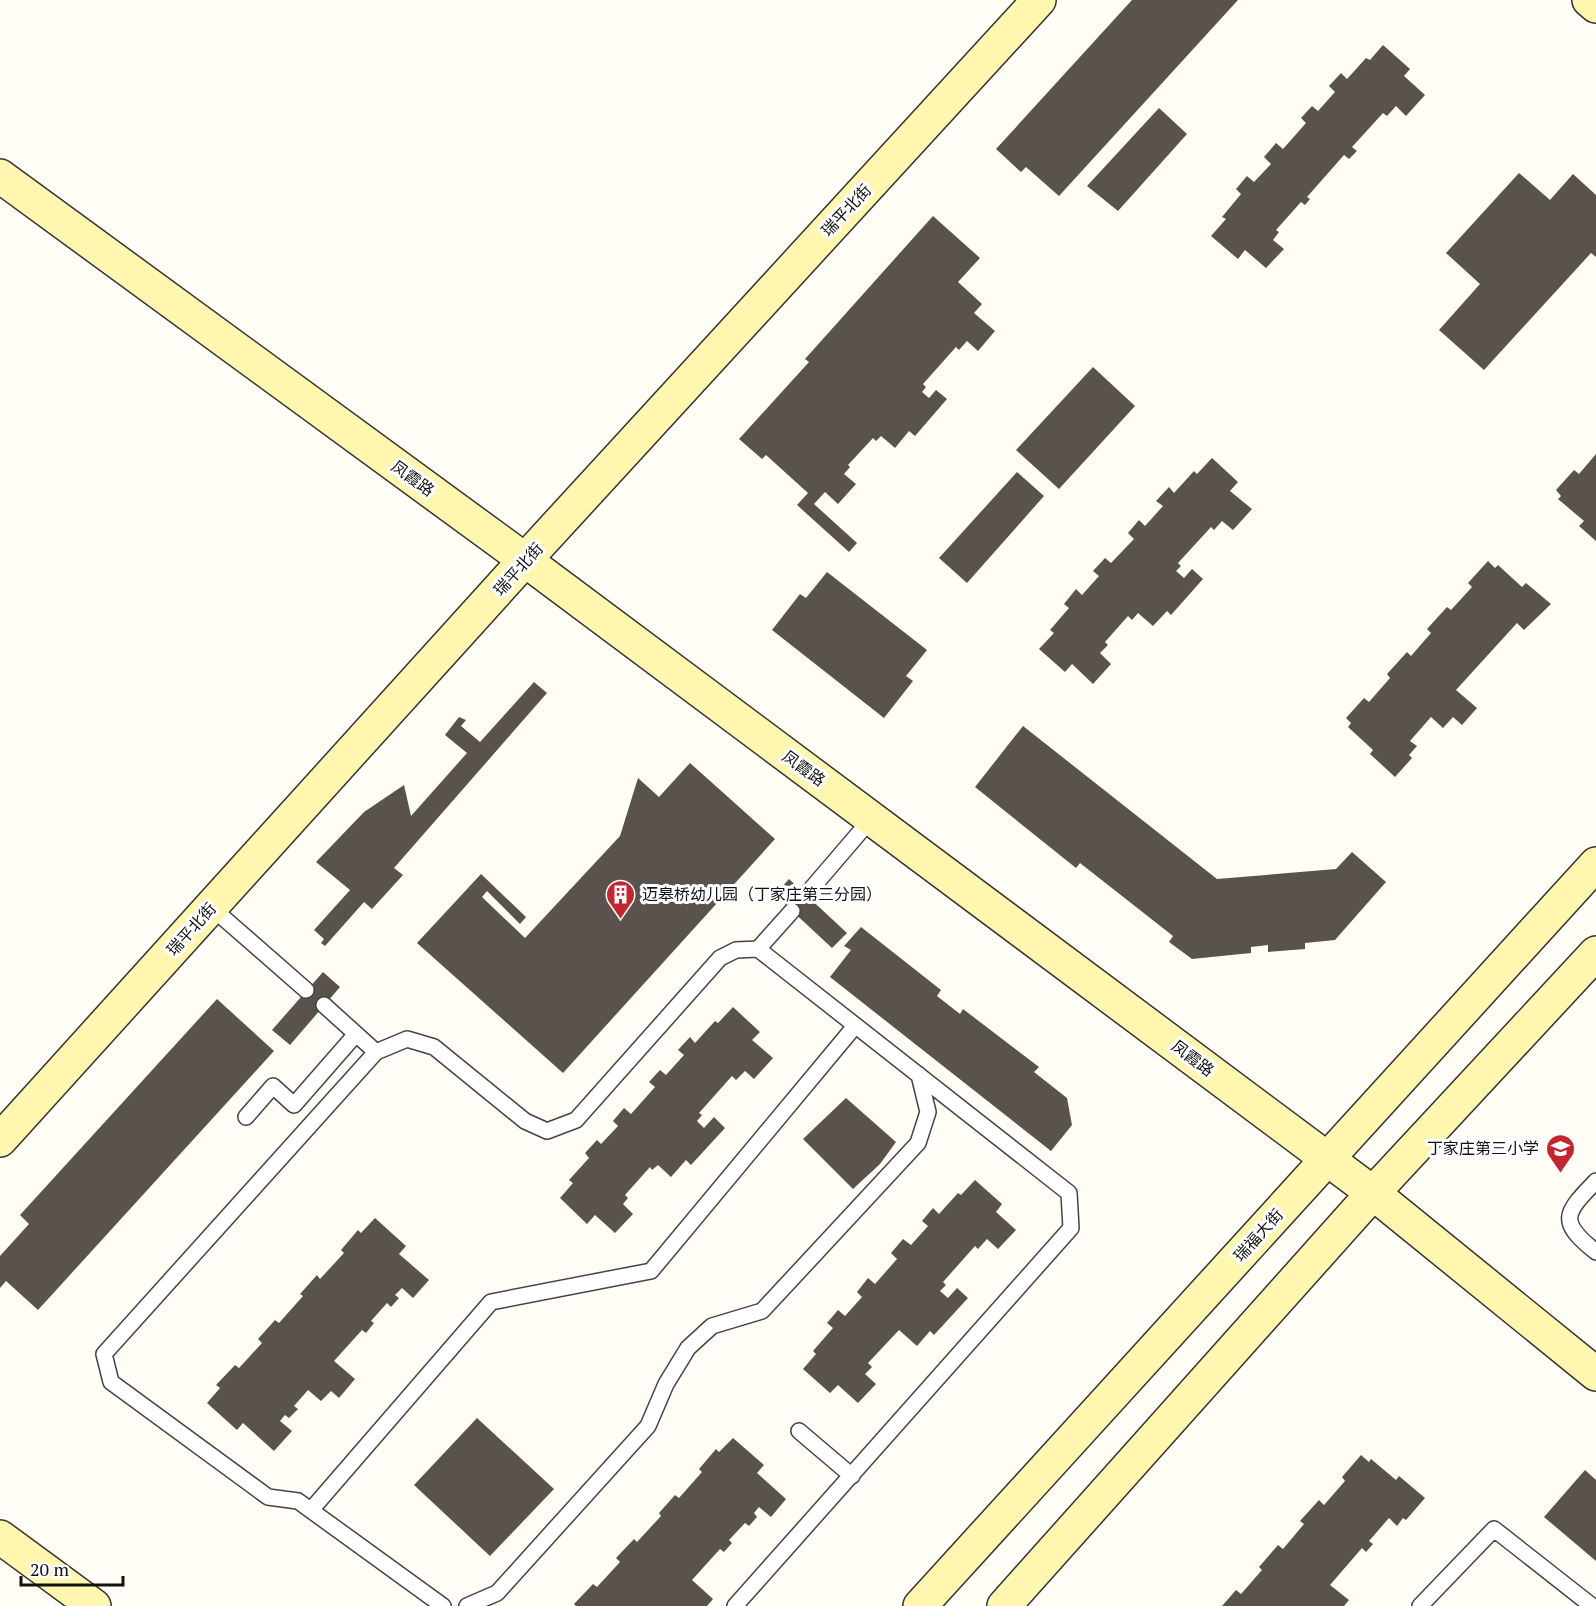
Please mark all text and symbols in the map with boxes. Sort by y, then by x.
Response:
street label: 瑞平北街 [816,179,876,241]
street label: 凤霞路 [387,455,439,501]
street label: 瑞平北街 [488,538,548,600]
street label: 凤霞路 [778,745,830,791]
building icon: 迈皋桥幼儿园（丁家庄第三分园） [605,878,637,920]
place label: 迈皋桥幼儿园（丁家庄第三分园） [642,883,882,905]
street label: 瑞平北街 [161,898,221,960]
street label: 凤霞路 [1167,1035,1219,1081]
school or university icon: 丁家庄第三小学 [1544,1132,1576,1174]
place label: 丁家庄第三小学 [1427,1137,1539,1159]
street label: 瑞福大街 [1228,1204,1288,1266]
scale bar [21,1549,123,1587]
text: 20 m [30,1557,70,1581]

